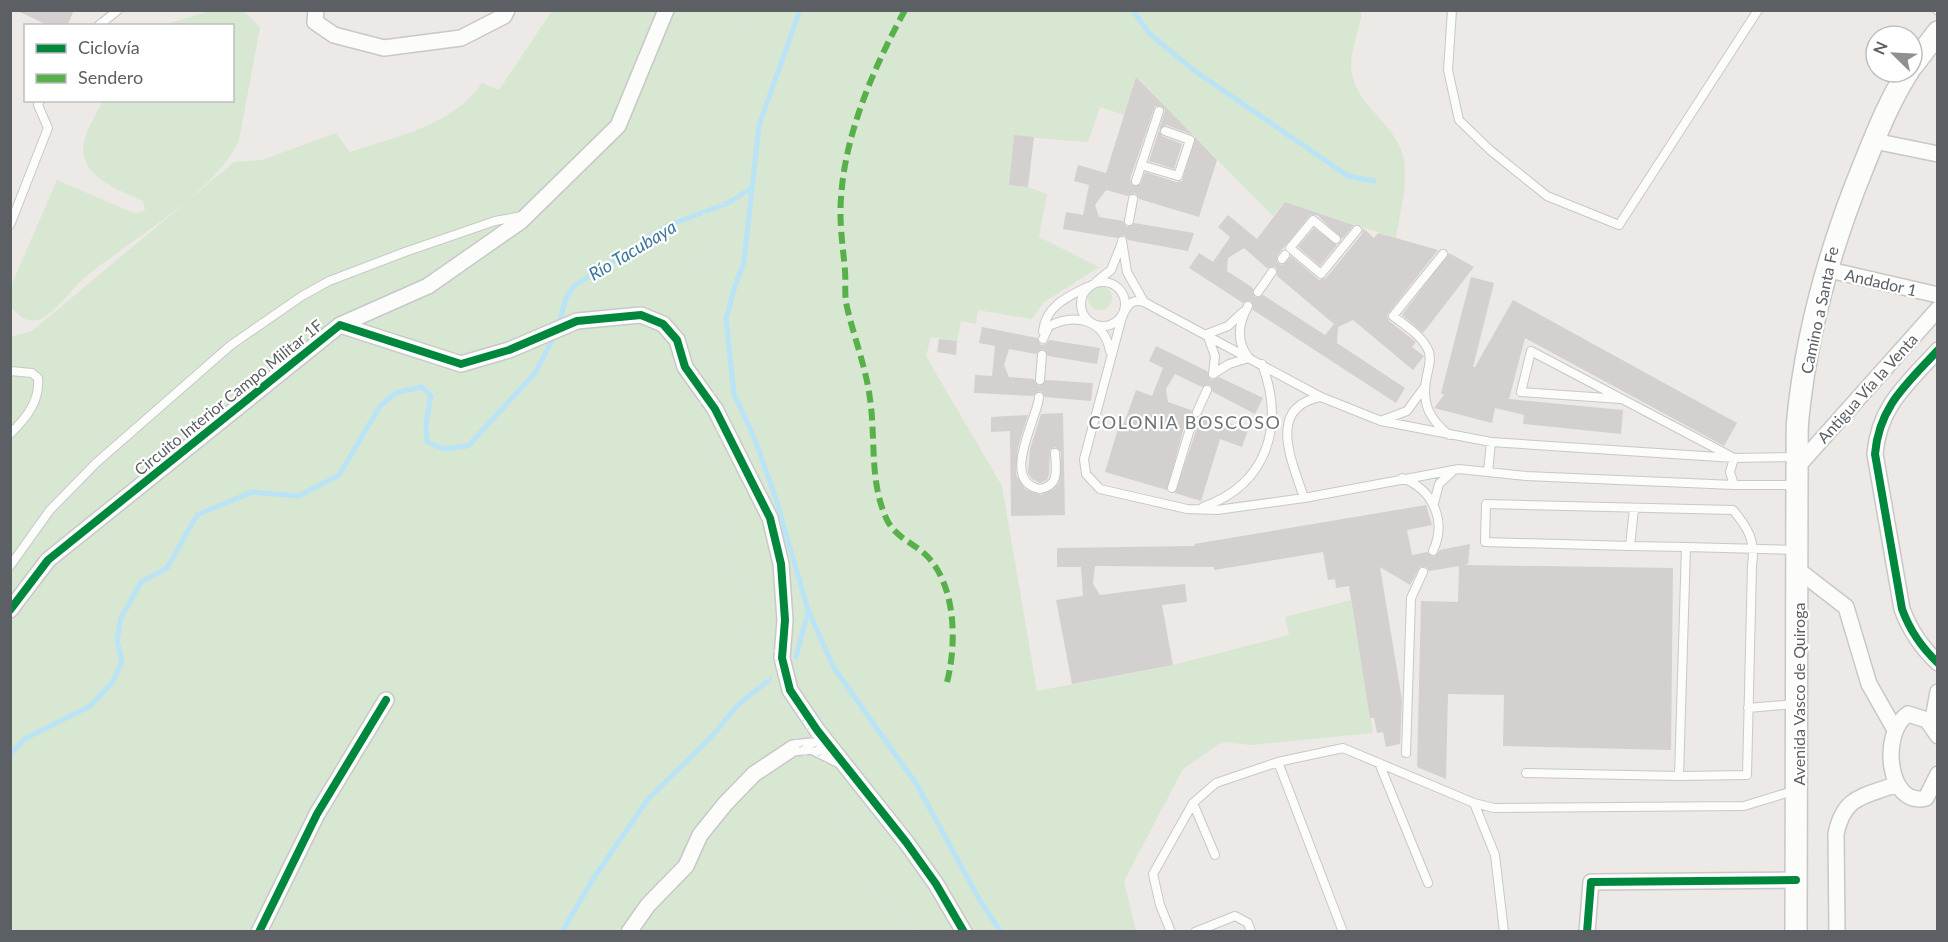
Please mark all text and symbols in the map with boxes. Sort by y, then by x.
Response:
legend [24,24,234,102]
north arrow [1864,24,1924,84]
text: Ciclovía [78,36,140,58]
text: N [1869,38,1891,57]
text: Sendero [78,66,143,88]
water label: Río Tacubaya [584,215,680,285]
street label: Camino a Santa Fe [1796,245,1842,375]
street label: Andador 1 [1843,264,1919,300]
street label: Circuito Interior Campo Militar 1F [130,315,326,479]
street label: Antigua Vía la Venta [1813,329,1921,447]
district label: COLONIA BOSCOSO [1089,411,1281,433]
street label: Avenida Vasco de Quiroga [1789,603,1808,785]

